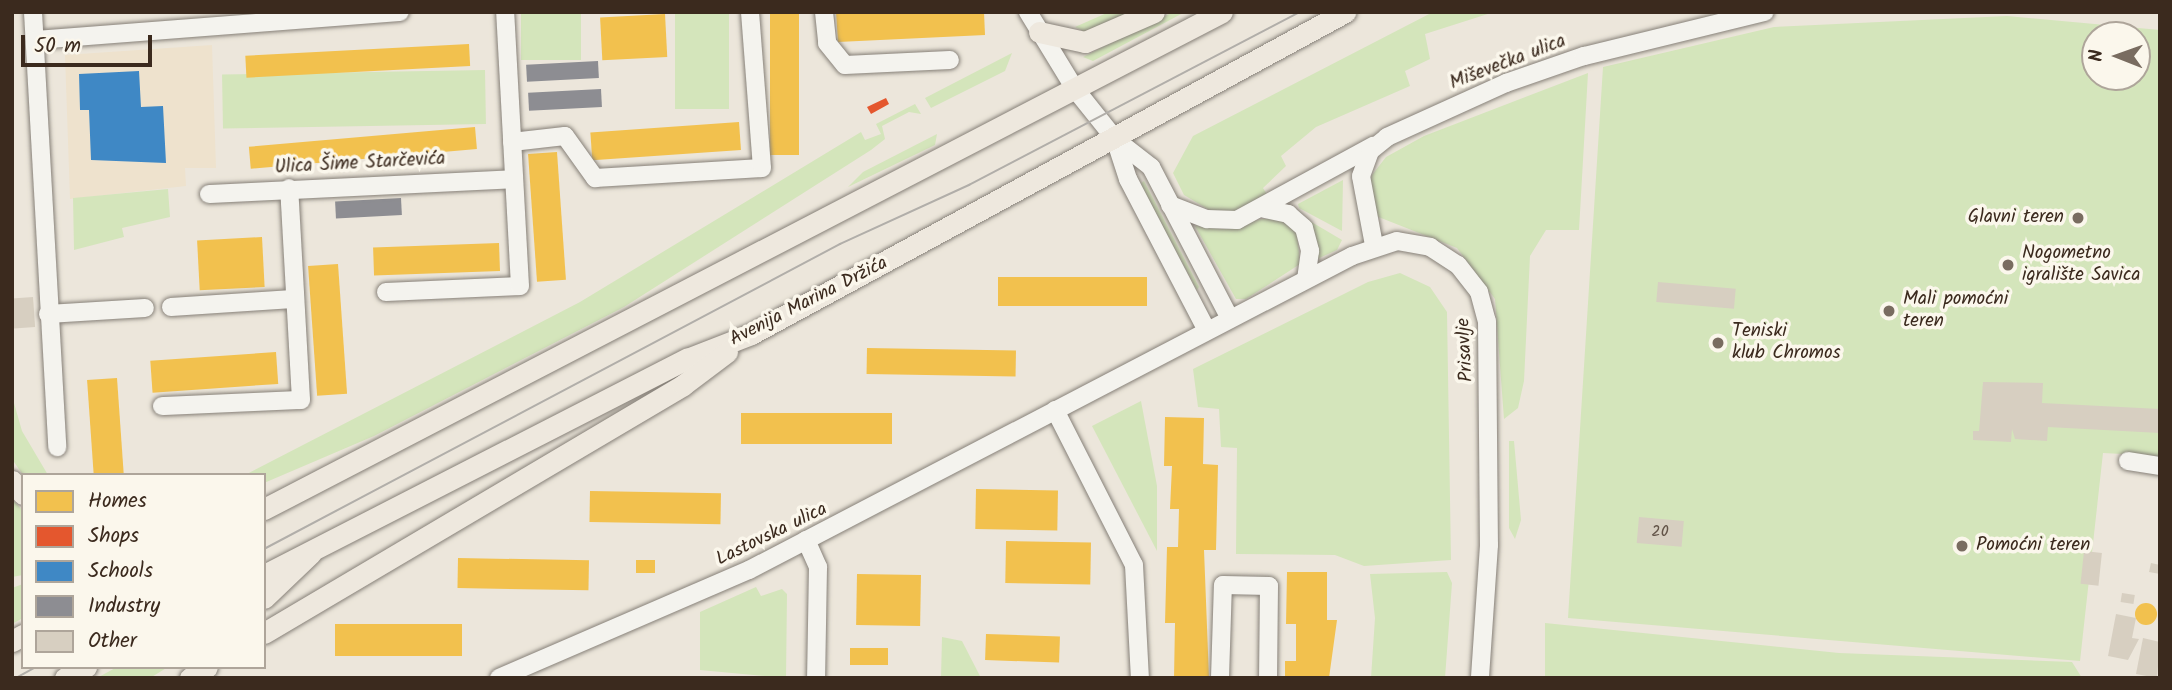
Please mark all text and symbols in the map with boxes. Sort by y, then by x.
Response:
scale bar [24,21,156,65]
north arrow [2081,21,2151,91]
text: 50 m [34,30,81,63]
street label: Miševečka ulica [1447,30,1569,96]
text: N [2082,49,2112,62]
street label: Ulica Šime Starčevića [274,148,446,180]
place label: Glavni teren [1968,207,2064,229]
marker: Glavni teren [2070,210,2086,226]
place label: Nogometno igralište Savica [2022,243,2140,287]
street label: Avenija Marina Držića [726,252,892,352]
marker: Nogometno igralište Savica [2000,257,2016,273]
place label: Mali pomoćni teren [1903,289,2008,333]
marker: Mali pomoćni teren [1881,303,1897,319]
street label: Prisavlje [1453,317,1479,383]
place label: Teniski klub Chromos [1732,321,1841,365]
marker: Teniski klub Chromos [1710,335,1726,351]
legend [21,473,266,669]
text: Homes [88,485,147,518]
street label: Lastovska ulica [713,498,831,572]
text: Shops [88,520,139,553]
house number: 20 [1651,522,1669,542]
place label: Pomoćni teren [1976,535,2090,557]
marker: Pomoćni teren [1954,538,1970,554]
text: Schools [88,555,153,588]
text: Industry [88,590,160,623]
text: Other [88,625,137,658]

